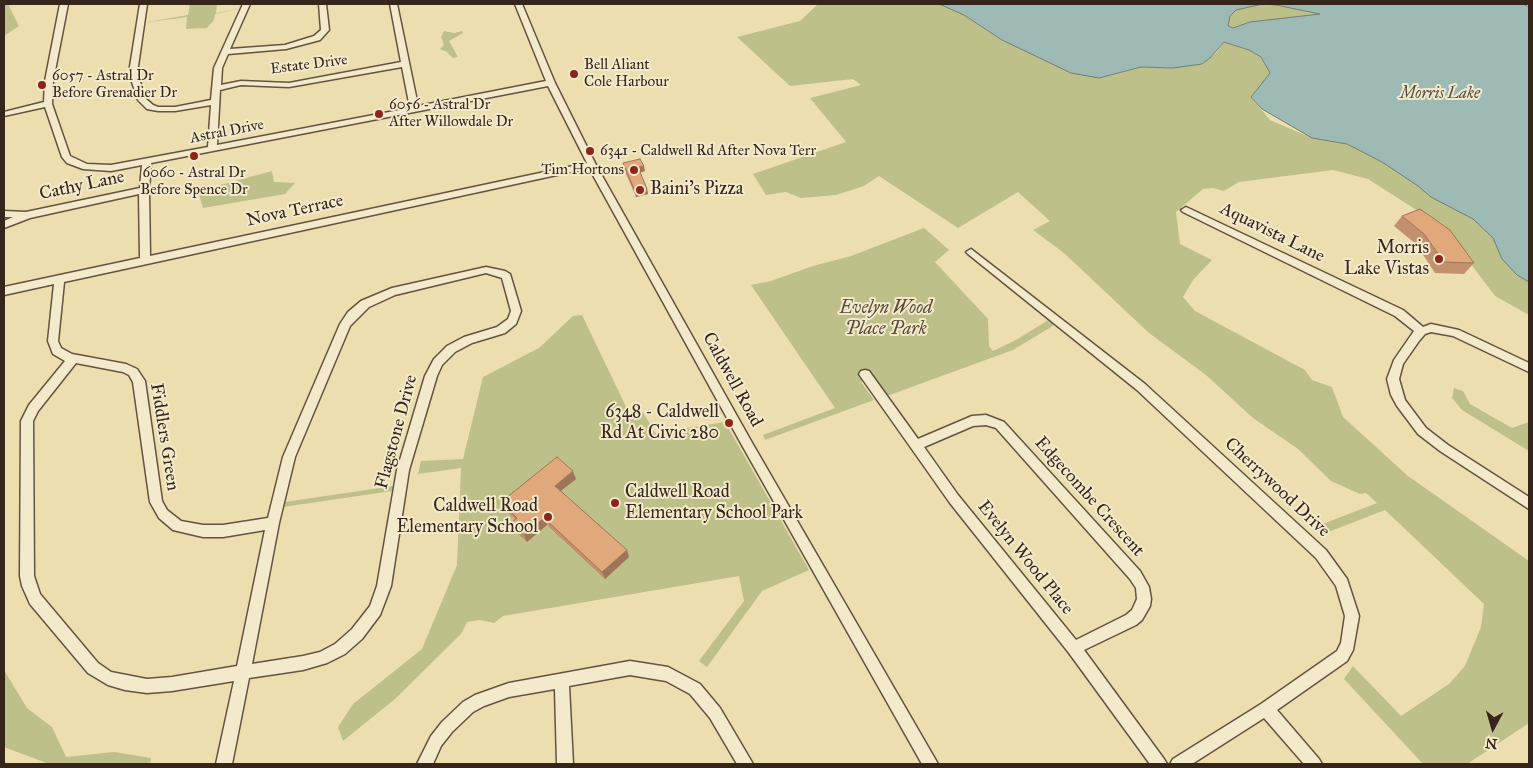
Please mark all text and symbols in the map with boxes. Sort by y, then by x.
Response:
street label: Estate Drive [270,51,348,79]
place label: Bell Aliant Cole Harbour [584,56,669,91]
place label: 6057 - Astral Dr Before Grenadier Dr [52,67,177,102]
marker: Bell Aliant Cole Harbour [568,68,580,80]
marker: 6057 - Astral Dr Before Grenadier Dr [36,79,48,91]
water label: Morris Lake [1400,84,1480,104]
place label: 6056 - Astral Dr After Willowdale Dr [389,96,513,131]
marker: 6056 - Astral Dr After Willowdale Dr [373,108,385,120]
street label: Astral Drive [189,116,265,148]
place label: 6341 - Caldwell Rd After Nova Terr [600,142,816,160]
marker: 6341 - Caldwell Rd After Nova Terr [584,145,596,157]
marker: 6060 - Astral Dr Before Spence Dr [188,150,200,162]
place label: Tim Hortons [541,161,624,179]
place label: 6060 - Astral Dr Before Spence Dr [140,164,248,199]
marker: Tim Hortons [628,164,640,176]
street label: Cathy Lane [38,166,126,206]
place label: Baini's Pizza [650,179,743,201]
marker: Baini's Pizza [634,184,646,196]
street label: Nova Terrace [245,190,345,232]
street label: Aquavista Lane [1216,198,1328,268]
place label: Morris Lake Vistas [1344,238,1429,280]
marker: Morris Lake Vistas [1433,253,1445,265]
park label: Evelyn Wood Place Park [840,298,932,340]
street label: Caldwell Road [697,329,767,431]
street label: Flagstone Drive [371,372,423,492]
street label: Fiddlers Green [145,382,183,492]
place label: 6348 - Caldwell Rd At Civic 280 [600,402,719,444]
marker: 6348 - Caldwell Rd At Civic 280 [723,417,735,429]
street label: Edgecombe Crescent [1030,433,1148,561]
street label: Cherrywood Drive [1220,434,1334,542]
place label: Caldwell Road Elementary School Park [625,482,803,524]
place label: Caldwell Road Elementary School [396,496,538,538]
marker: Caldwell Road Elementary School Park [609,497,621,509]
street label: Evelyn Wood Place [972,497,1078,619]
marker: Caldwell Road Elementary School [542,511,554,523]
north arrow [1468,703,1518,753]
text: N [1485,734,1498,752]

